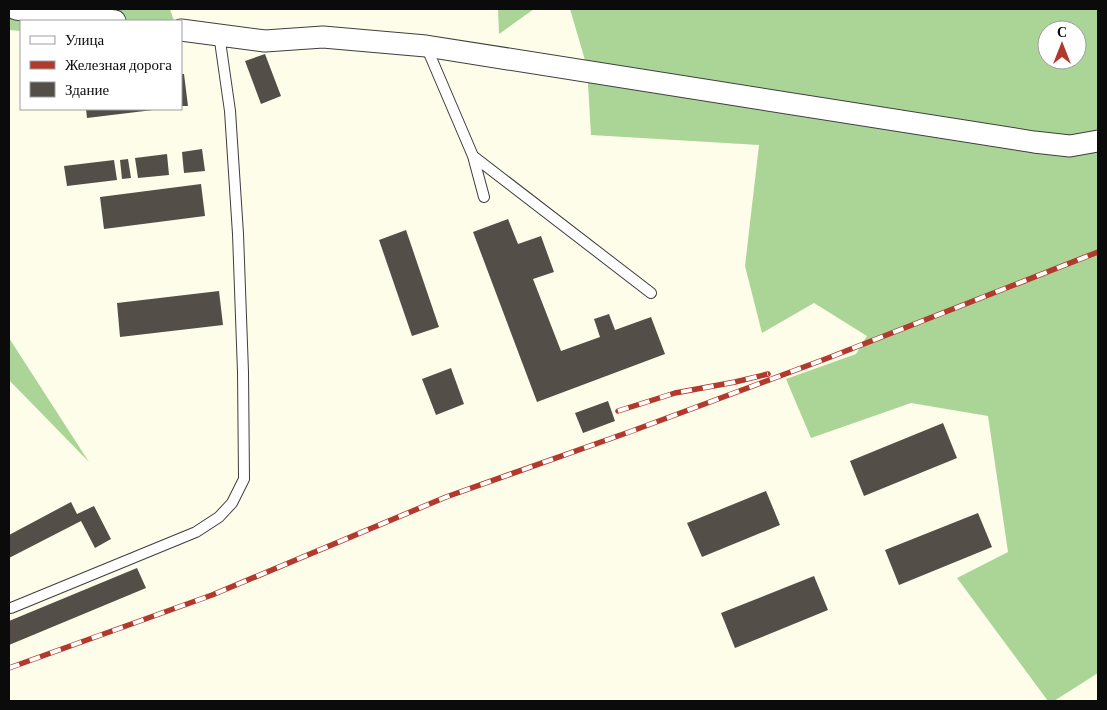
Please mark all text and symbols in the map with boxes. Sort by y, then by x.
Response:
legend [20,20,182,110]
north arrow [1037,20,1087,70]
text: С [1057,24,1067,40]
text: Улица [65,32,104,48]
text: Железная дорога [65,57,172,73]
text: Здание [65,82,109,98]

